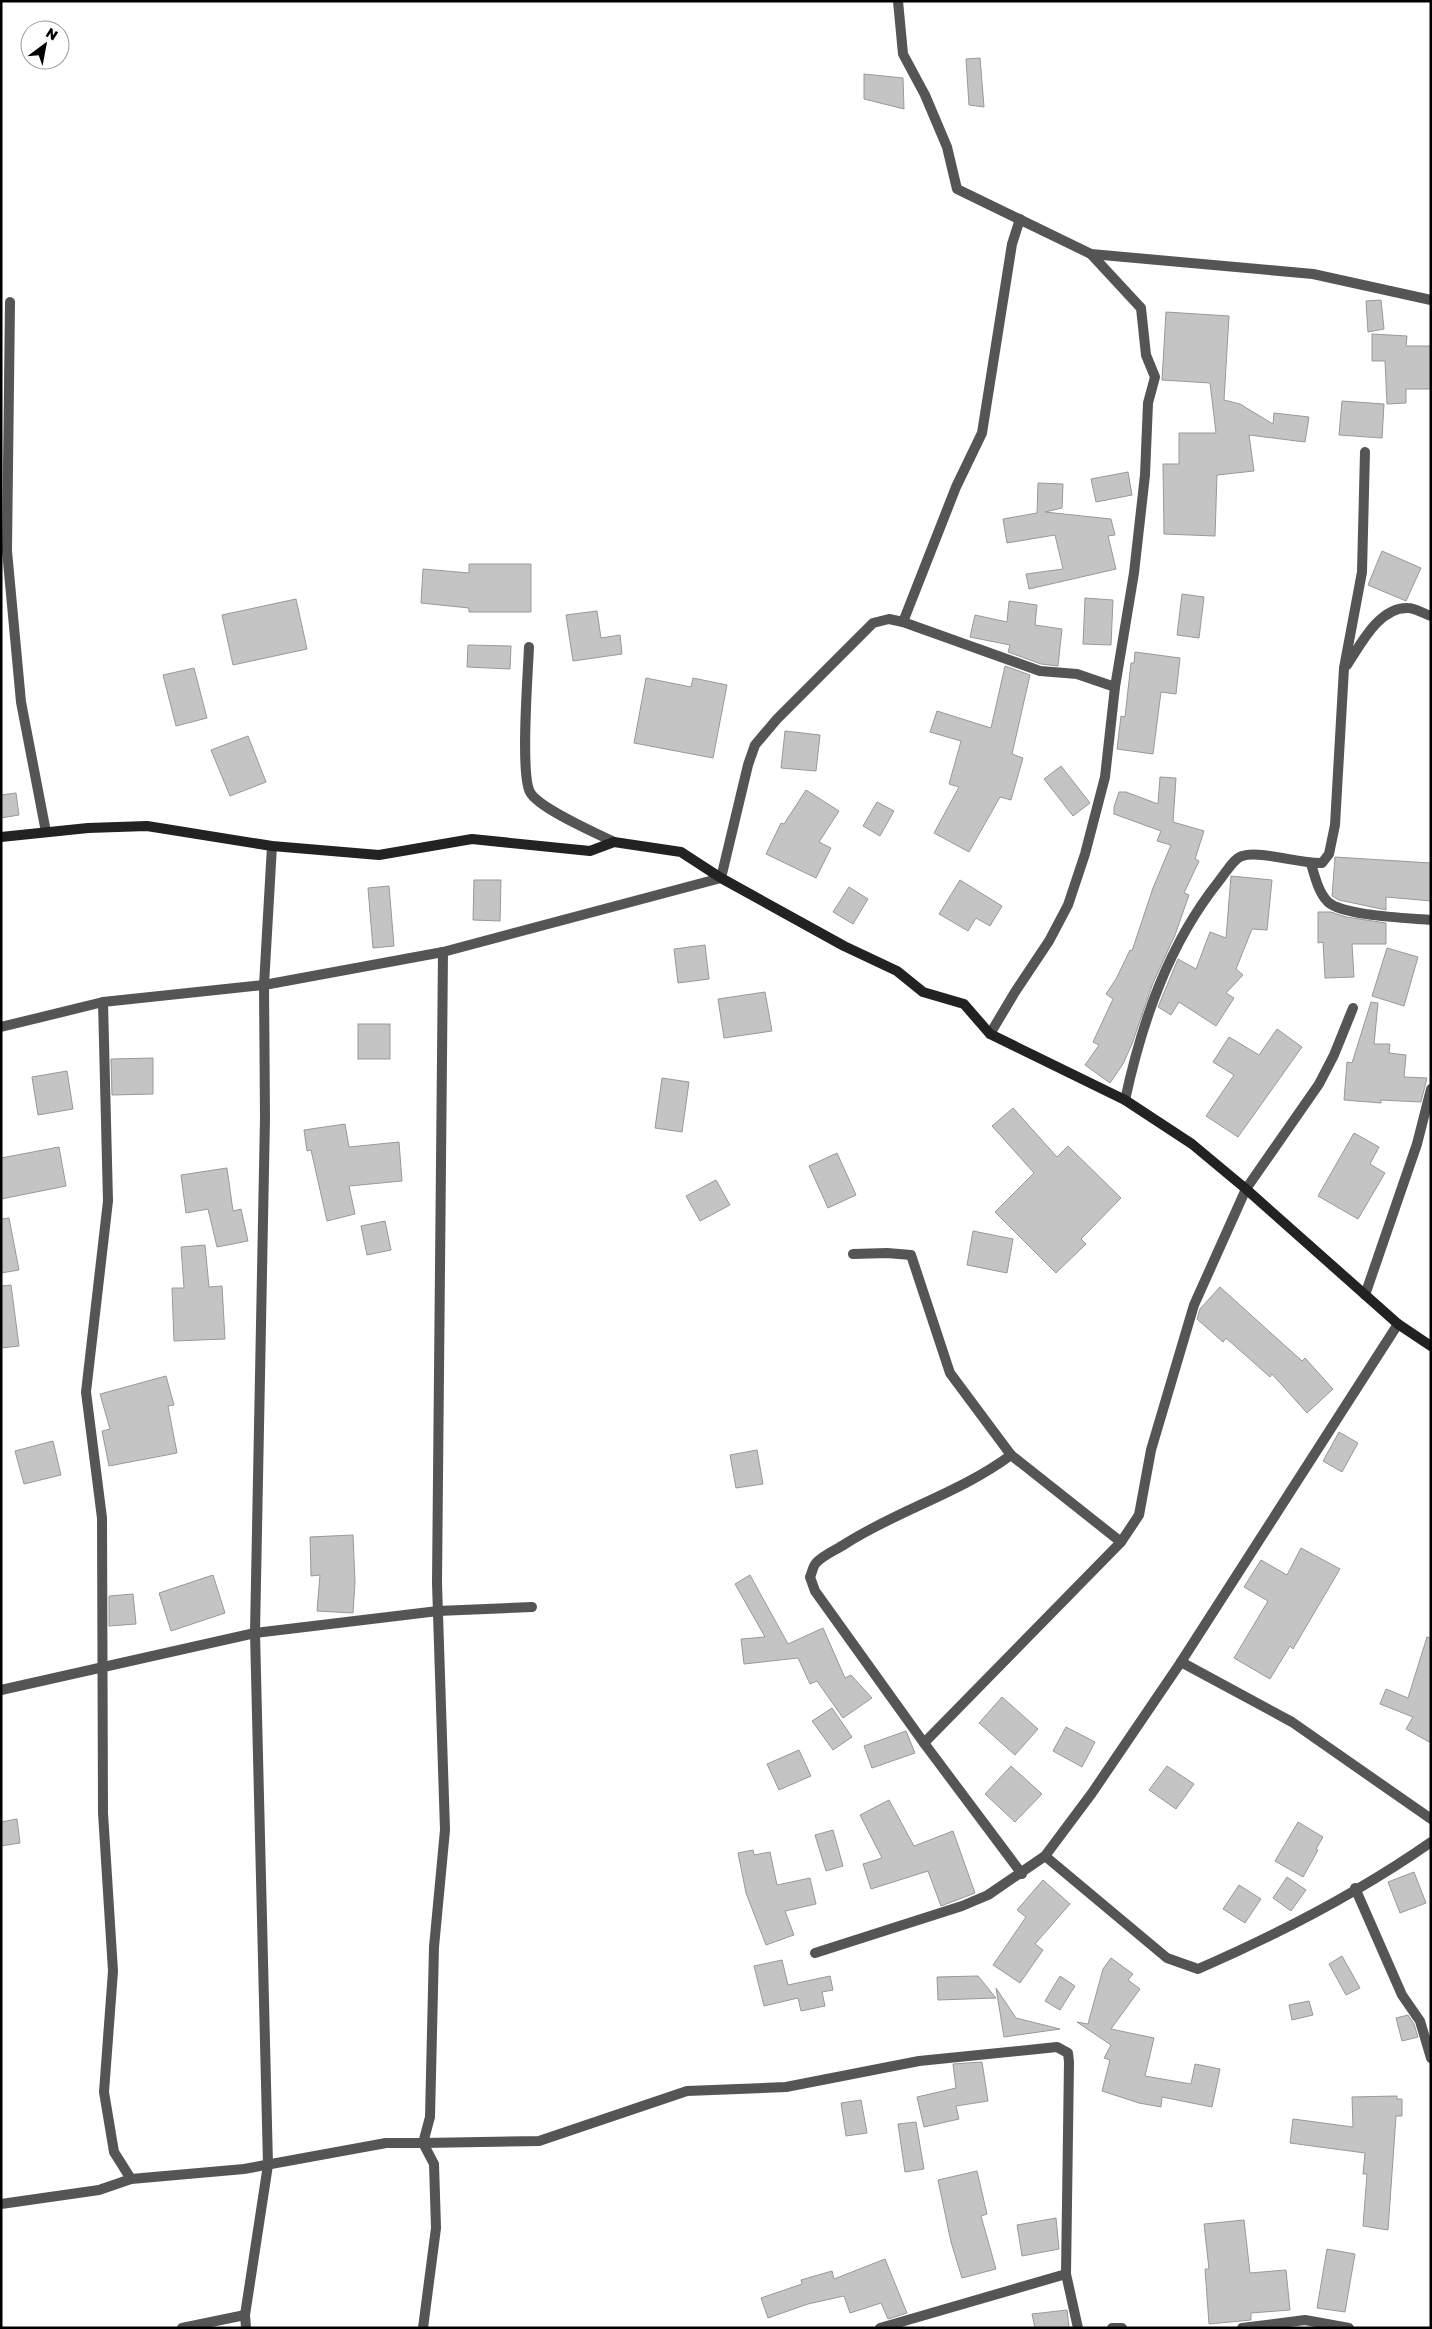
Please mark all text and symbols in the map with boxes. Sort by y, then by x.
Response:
north arrow [20,20,70,70]
text: N [43,24,61,44]

